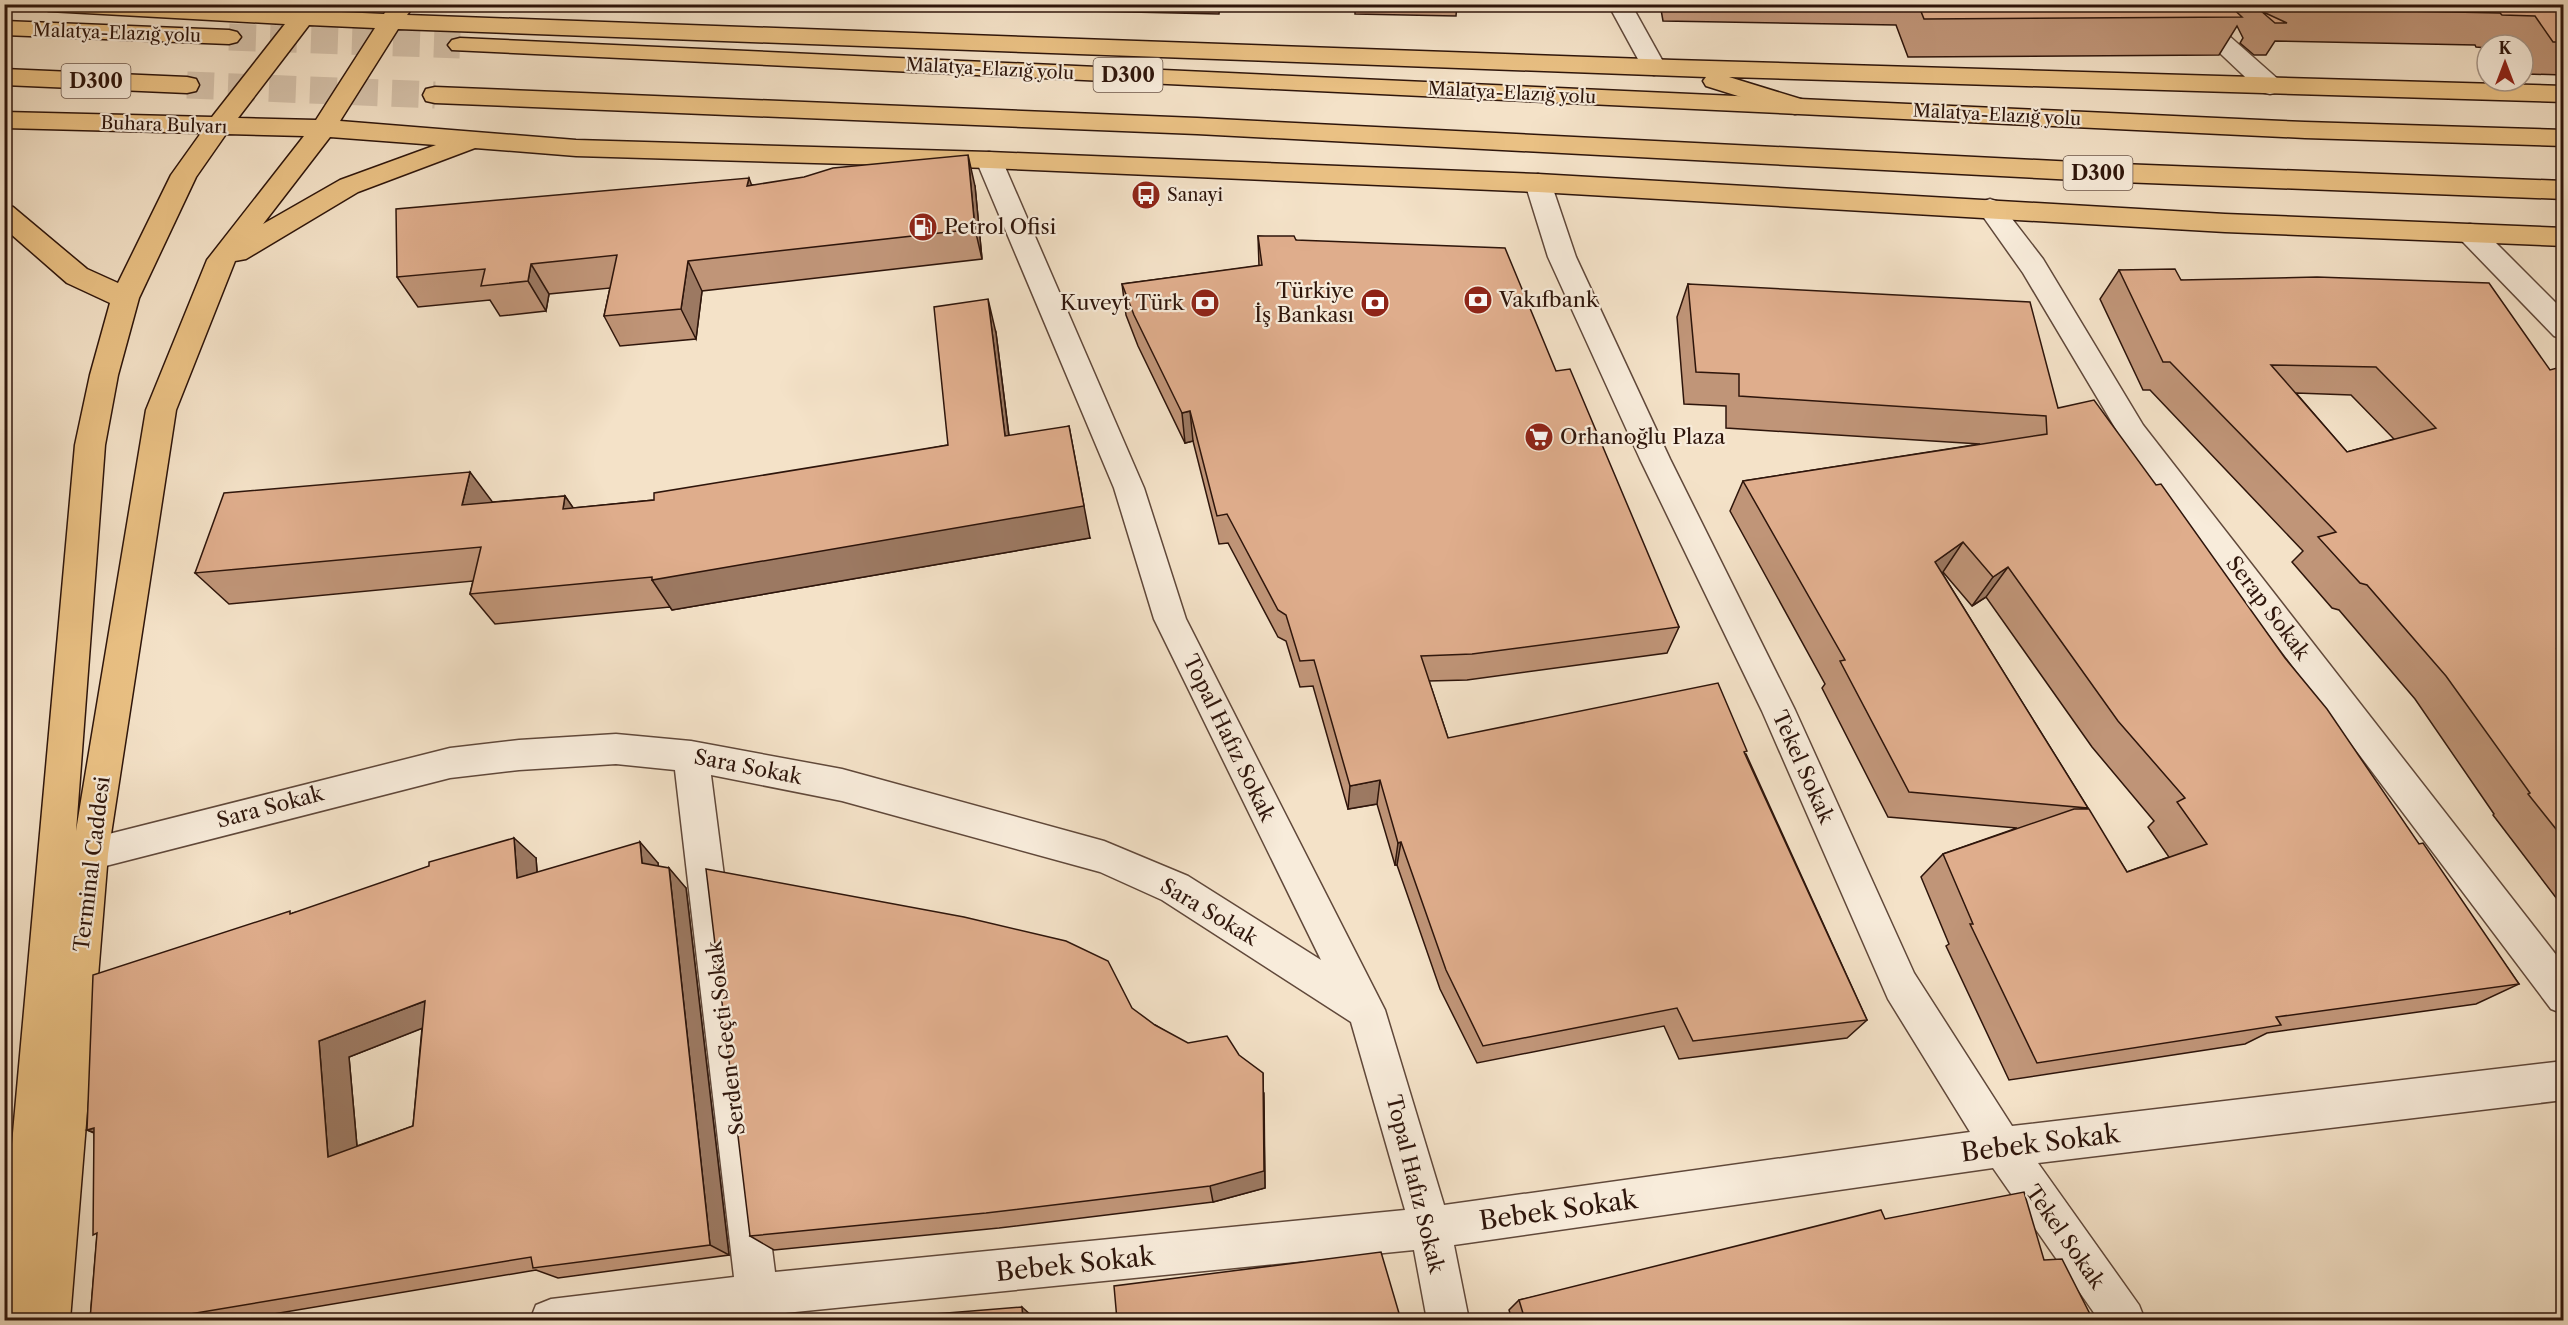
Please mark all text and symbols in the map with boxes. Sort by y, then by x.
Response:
street label: Malatya-Elazığ yolu [32,19,202,47]
north arrow [2475,33,2535,93]
text: K [2499,38,2513,58]
street label: Malatya-Elazığ yolu [905,54,1075,84]
road number: D300 [1094,58,1162,92]
road number: D300 [62,64,130,98]
street label: Malatya-Elazığ yolu [1427,78,1597,108]
street label: Malatya-Elazığ yolu [1912,100,2082,130]
street label: Buhara Bulvarı [100,112,228,138]
road number: D300 [2064,156,2132,190]
bus stop icon: Sanayi [1130,179,1162,211]
place label: Sanayi [1167,184,1224,206]
fuel station icon: Petrol Ofisi [907,211,939,243]
place label: Petrol Ofisi [944,214,1056,239]
place label: Türkiye İş Bankası [1254,278,1354,327]
bank icon: Vakıfbank [1462,284,1494,316]
bank icon: Kuveyt Türk [1189,287,1221,319]
bank icon: Türkiye İş Bankası [1359,287,1391,319]
place label: Vakıfbank [1498,287,1599,312]
place label: Kuveyt Türk [1060,290,1185,315]
supermarket icon: Orhanoğlu Plaza [1523,421,1555,453]
place label: Orhanoğlu Plaza [1560,424,1726,449]
street label: Serap Sokak [2221,551,2316,665]
street label: Topal Hafız Sokak [1178,650,1281,826]
street label: Tekel Sokak [1767,707,1840,828]
street label: Sara Sokak [692,744,805,789]
street label: Terminal Caddesi [68,775,115,953]
street label: Sara Sokak [214,780,327,833]
street label: Sara Sokak [1156,873,1263,951]
street label: Serden Geçti Sokak [701,938,750,1137]
street label: Topal Hafız Sokak [1381,1092,1450,1276]
street label: Bebek Sokak [1959,1117,2122,1169]
street label: Tekel Sokak [2021,1180,2111,1294]
street label: Bebek Sokak [1477,1183,1640,1237]
street label: Bebek Sokak [994,1240,1157,1288]

